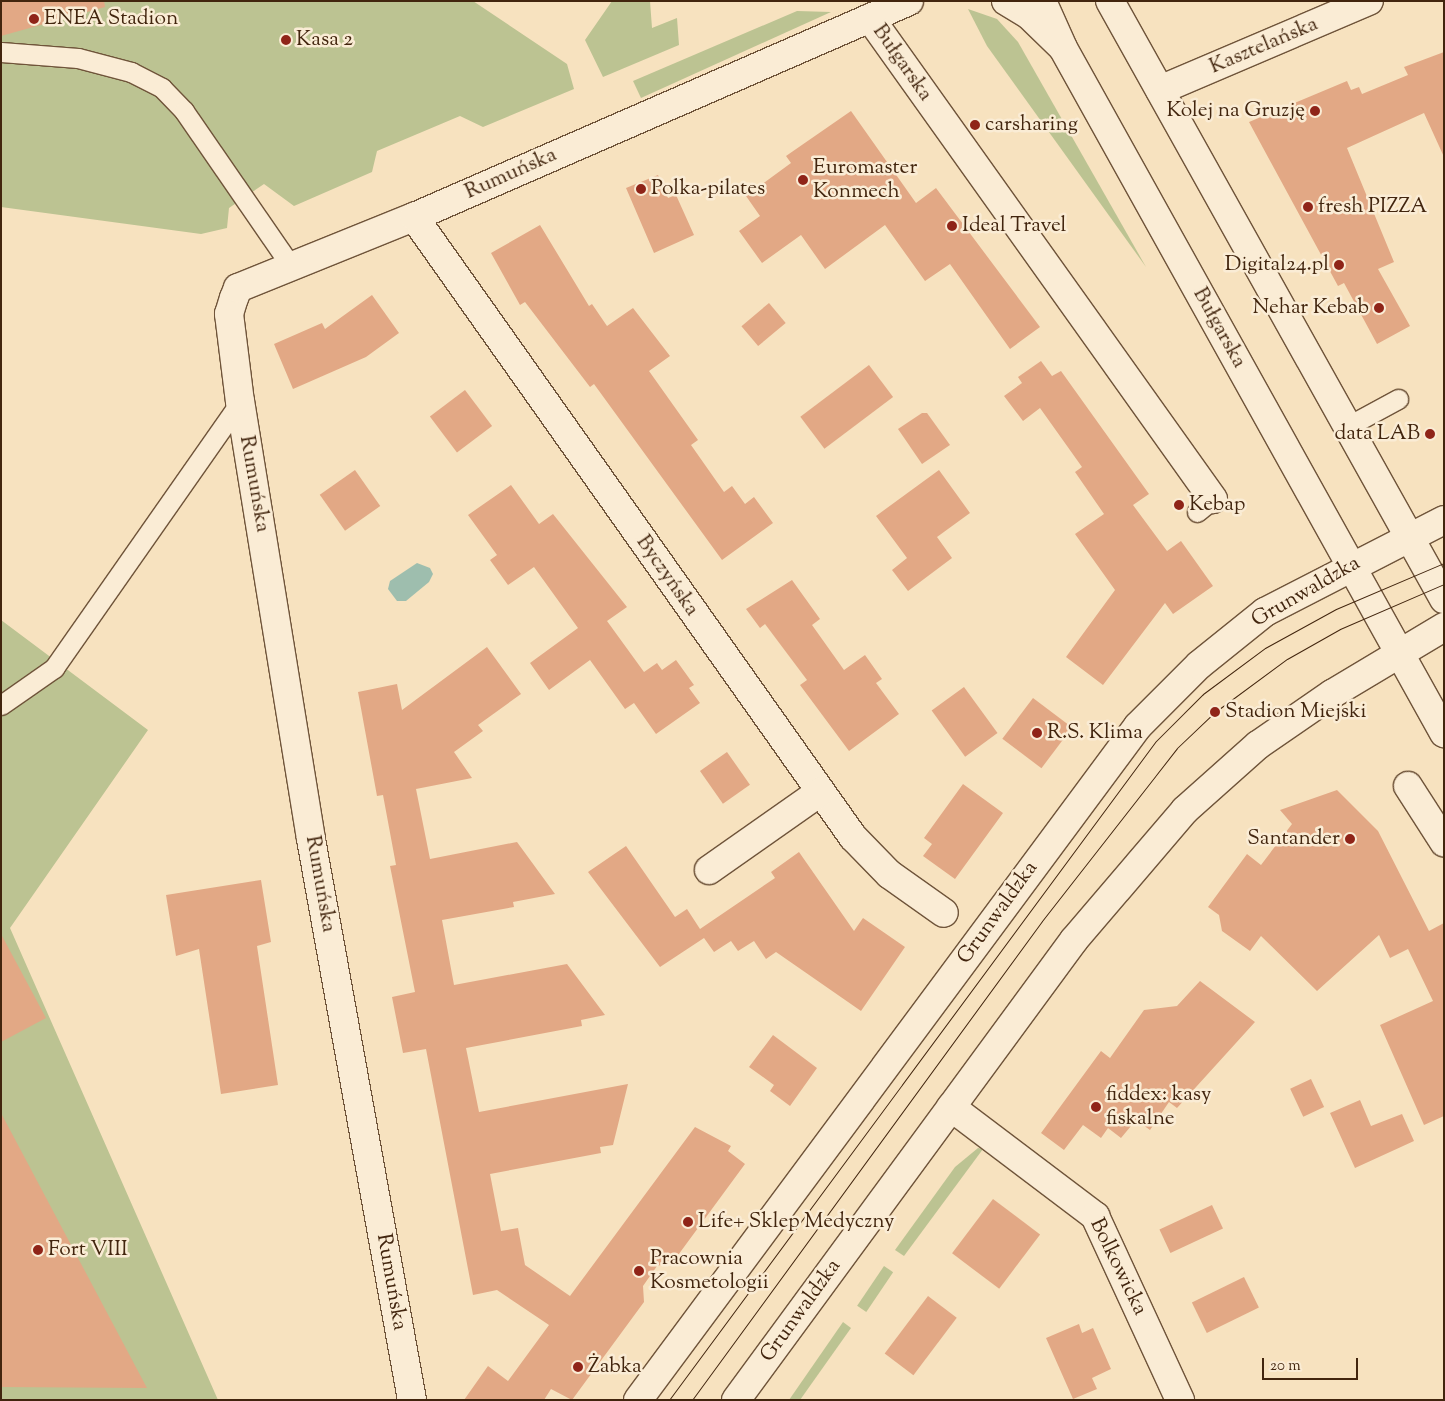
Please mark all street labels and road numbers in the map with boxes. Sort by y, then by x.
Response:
street label: Kasztelańska [1206,12,1322,80]
street label: Bułgarska [866,20,938,106]
street label: Rumuńska [461,143,561,205]
street label: Bułgarska [1187,283,1251,373]
street label: Rumuńska [233,434,275,534]
street label: Byczyńska [630,531,704,621]
street label: Grunwaldzka [1247,551,1365,633]
street label: Rumuńska [299,834,341,934]
street label: Grunwaldzka [952,857,1044,969]
street label: Bolkowicka [1084,1214,1152,1320]
street label: Rumuńska [370,1232,412,1332]
street label: Grunwaldzka [755,1255,847,1367]

